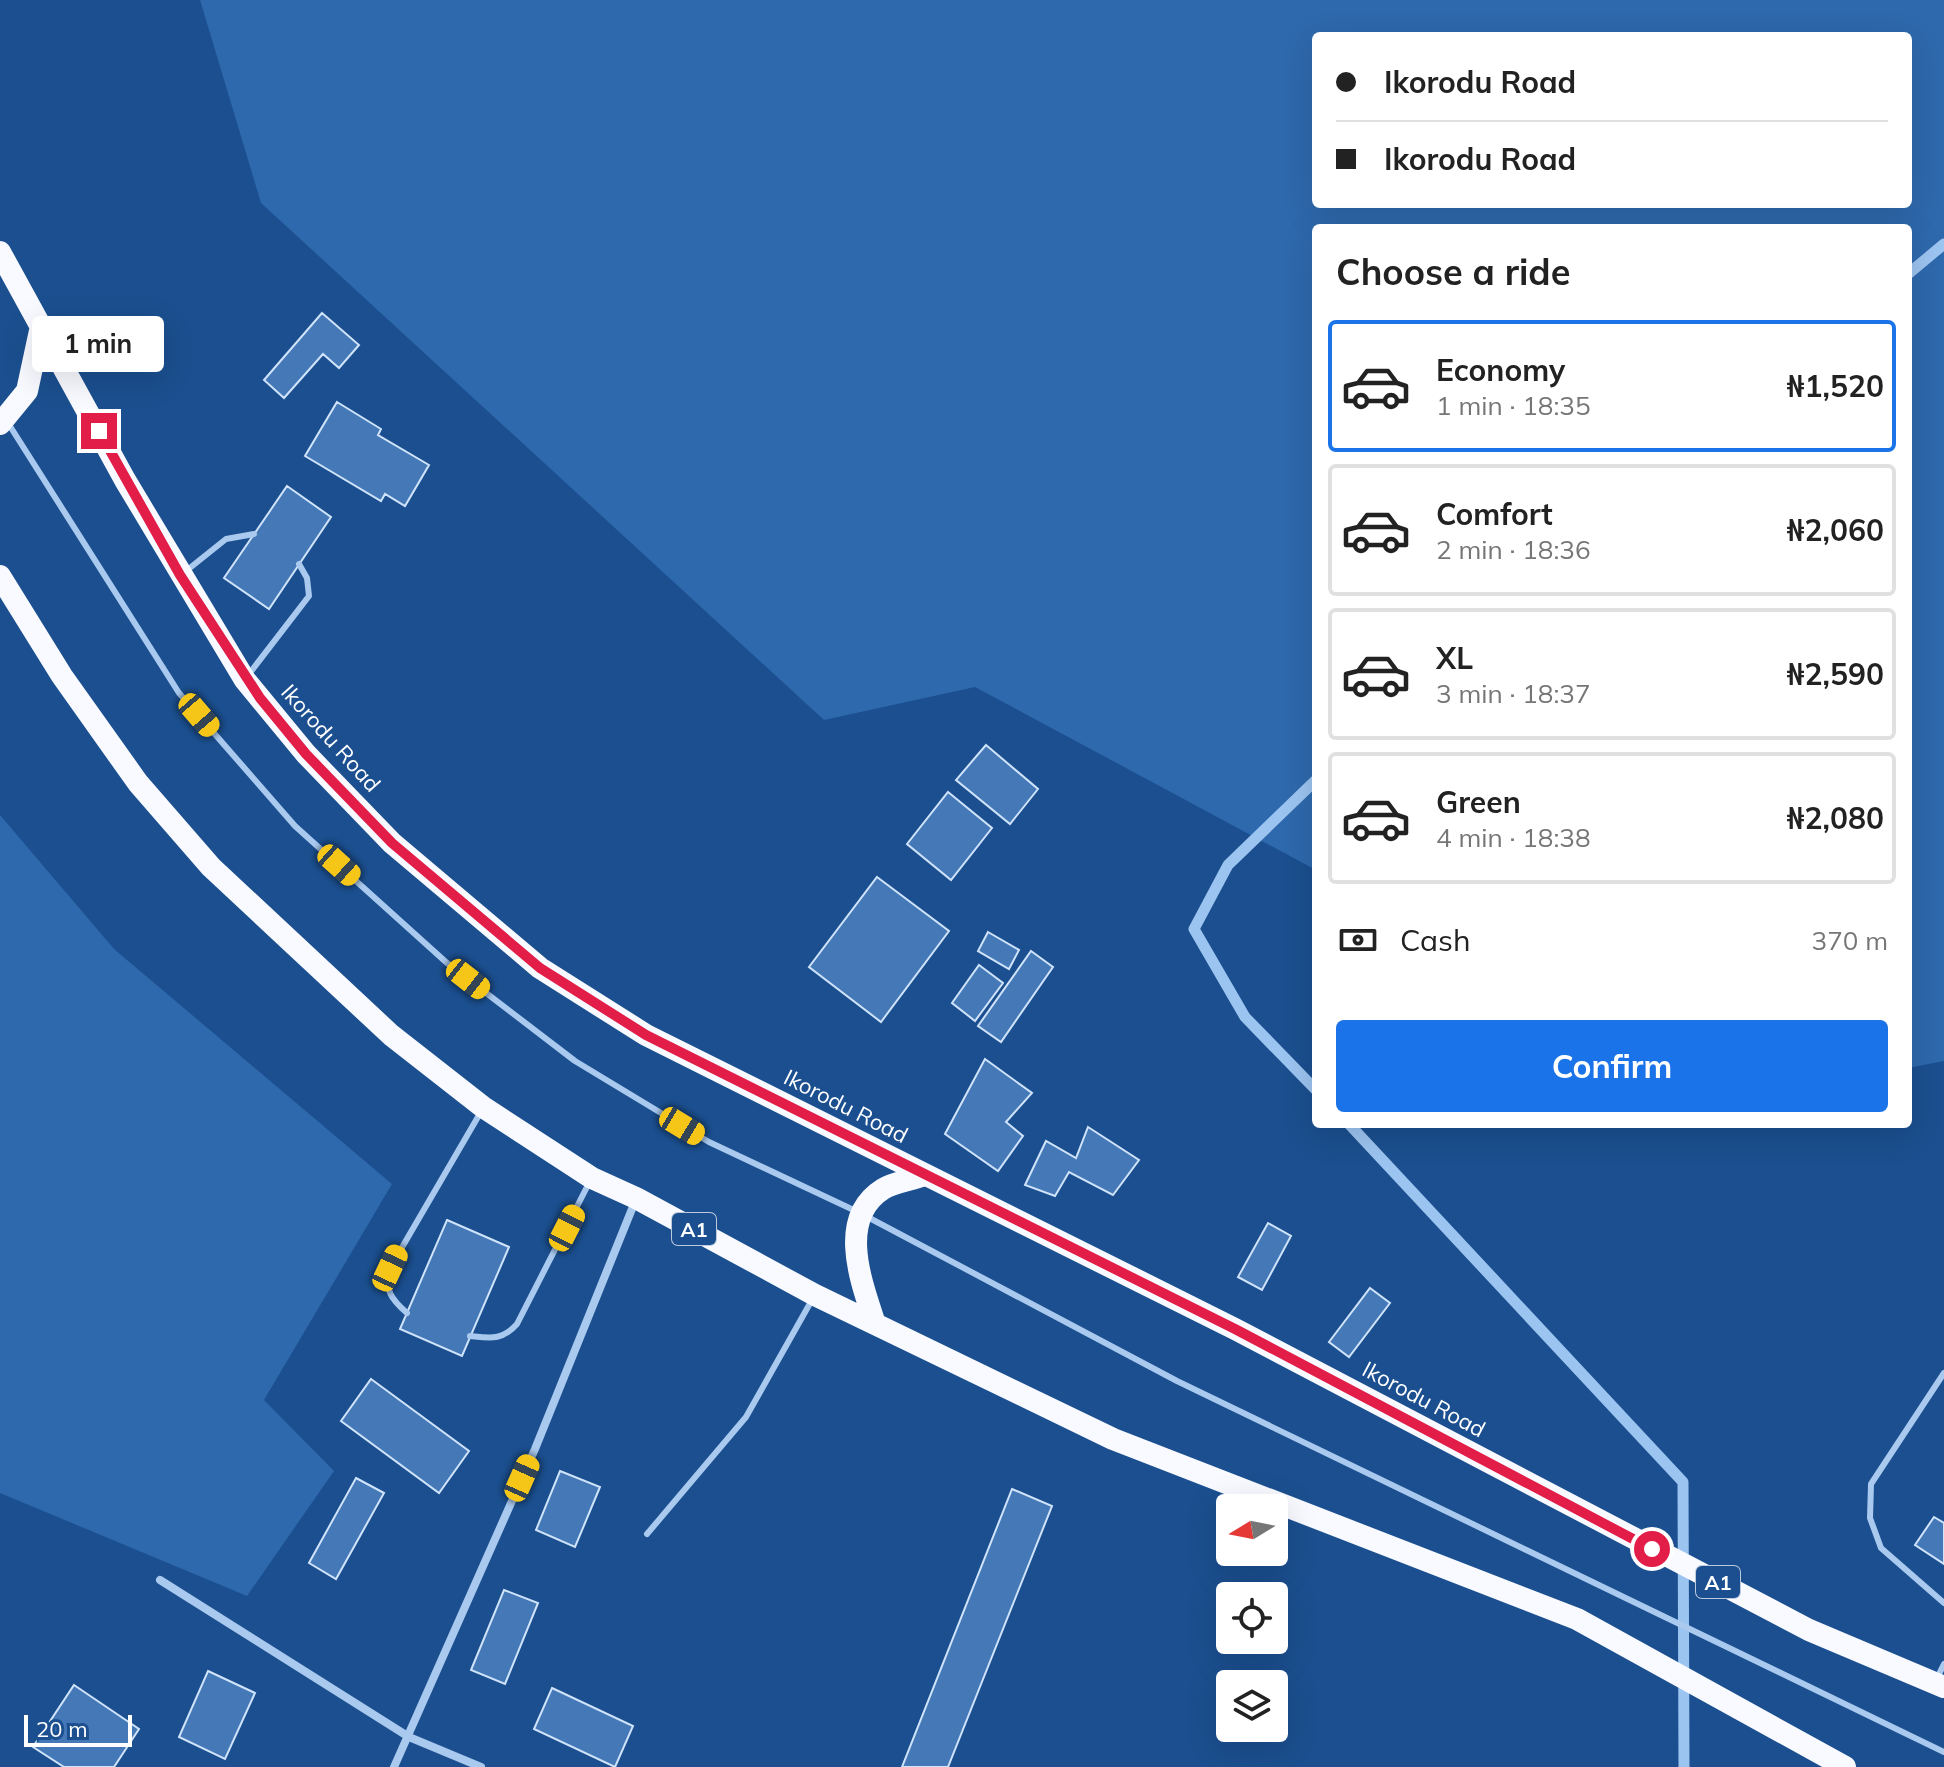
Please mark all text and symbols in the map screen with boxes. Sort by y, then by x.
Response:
text: Ikorodu Road [1384,63,1576,101]
text: Ikorodu Road [1384,140,1576,178]
text: Choose a ride [1336,249,1570,294]
callout: 1 min [33,315,165,371]
text: 1 min [64,327,132,360]
icon: car [1340,350,1412,422]
text: Economy [1436,351,1565,389]
text: ₦1,520 [1787,367,1884,405]
text: 1 min · 18:35 [1436,389,1591,422]
route end [81,413,117,449]
icon: car [1340,494,1412,566]
text: Comfort [1436,495,1553,533]
text: ₦2,060 [1787,511,1884,549]
text: 2 min · 18:36 [1436,533,1591,566]
icon: car [1340,638,1412,710]
text: XL [1436,639,1473,677]
text: ₦2,590 [1787,655,1884,693]
text: 3 min · 18:37 [1436,677,1591,710]
street label: Ikorodu Road [275,678,387,798]
car [174,689,224,741]
icon: car [1340,782,1412,854]
text: Green [1436,783,1521,821]
text: ₦2,080 [1787,799,1884,837]
text: 4 min · 18:38 [1436,821,1591,854]
car [313,840,365,890]
icon: cash [1336,918,1380,962]
text: Cash [1400,921,1471,959]
text: 370 m [1812,924,1888,957]
car [442,955,494,1003]
button: Confirm [1336,1020,1888,1112]
street label: Ikorodu Road [779,1063,913,1149]
car [655,1103,709,1149]
car [545,1201,589,1255]
road number: A1 [672,1213,716,1245]
car [369,1241,411,1295]
street label: Ikorodu Road [1358,1355,1490,1443]
car [501,1451,543,1505]
north arrow [1216,1494,1288,1566]
map controls [1216,1494,1288,1742]
route start [1634,1531,1670,1567]
road number: A1 [1696,1566,1740,1598]
button: locate [1216,1582,1288,1654]
button: layers [1216,1670,1288,1742]
scale bar [24,1711,132,1747]
text: 20 m [36,1715,87,1743]

